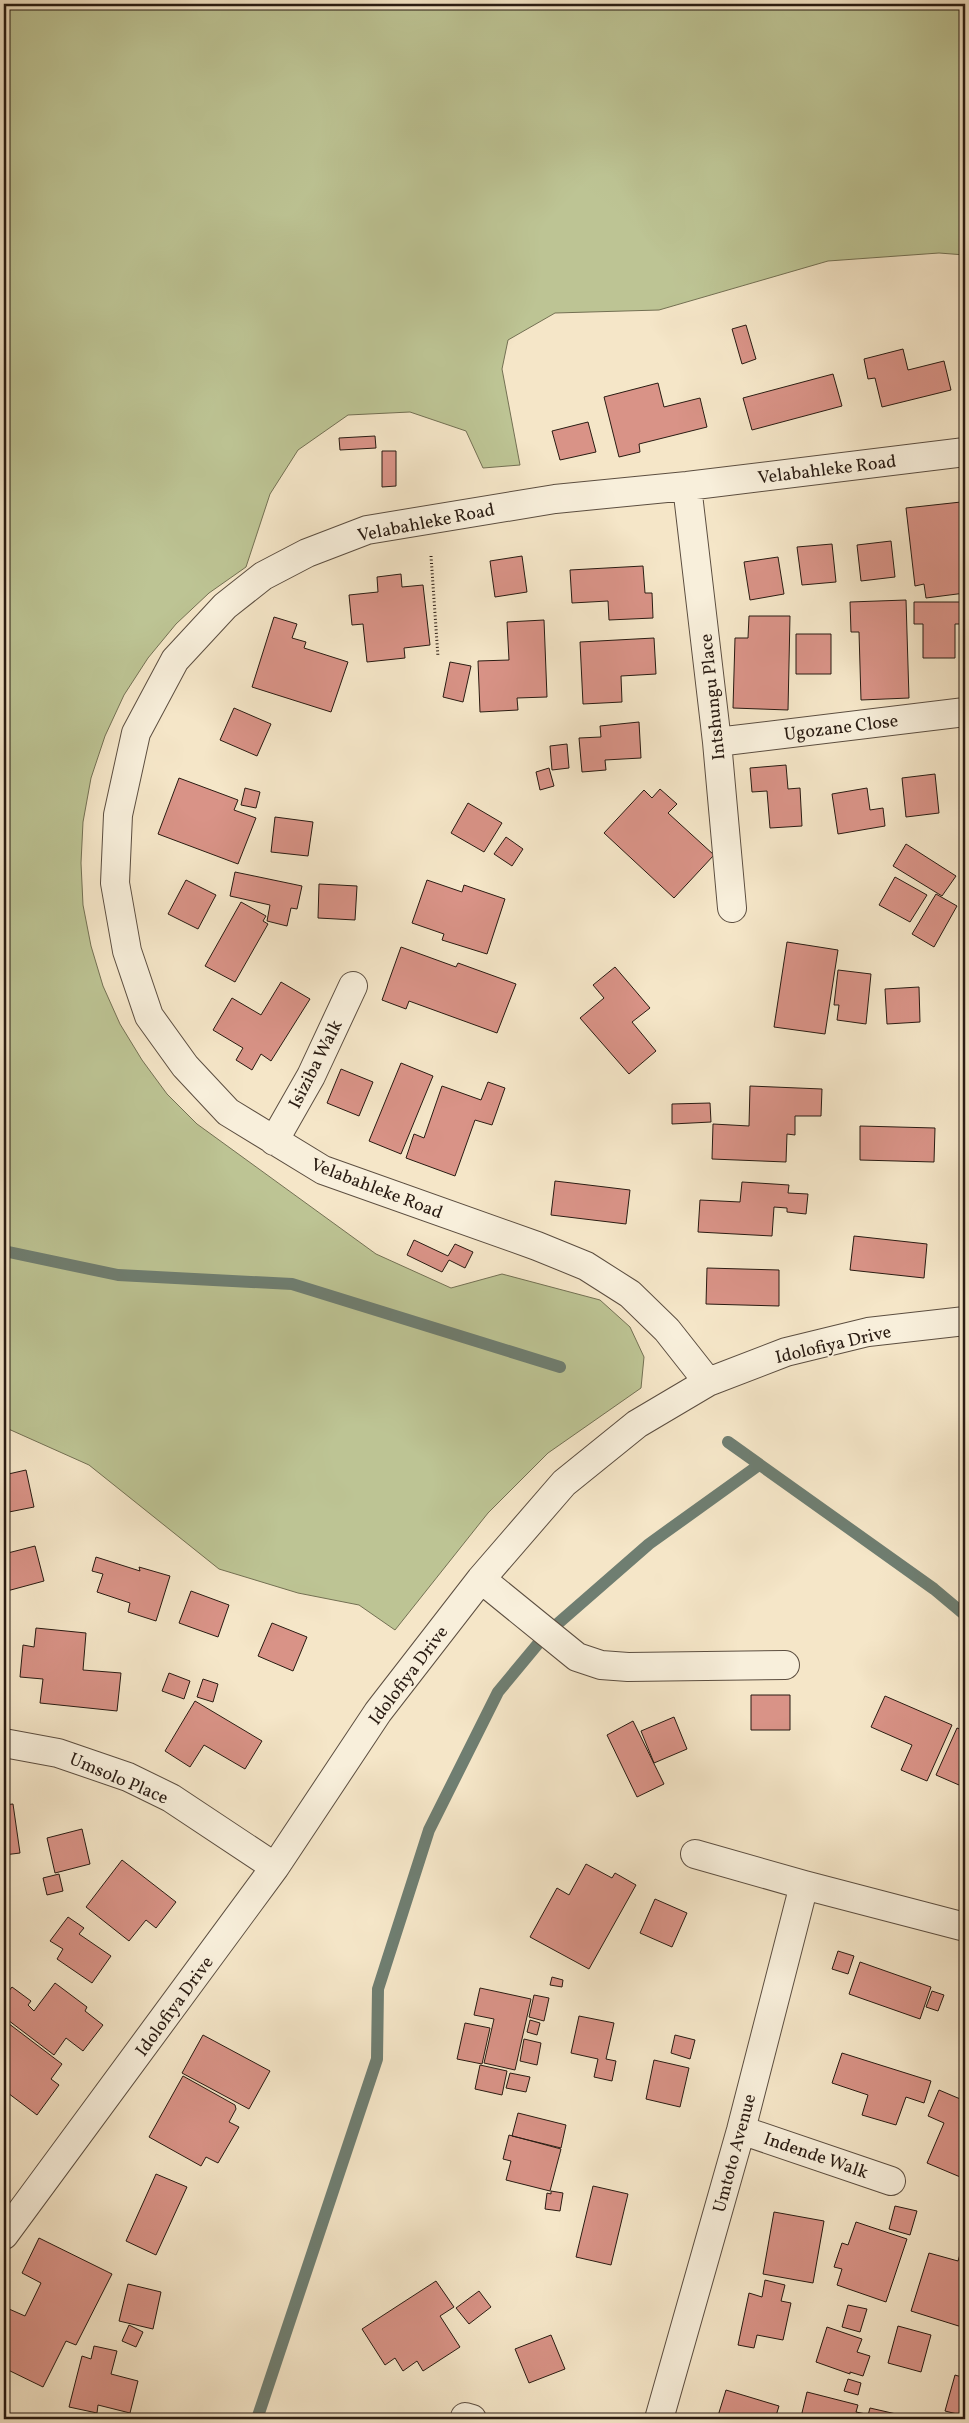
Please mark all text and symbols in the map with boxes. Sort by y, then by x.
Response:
street label: Velabahleke Road [757,450,898,491]
street label: Velabahleke Road [356,498,497,549]
street label: Intshungu Place [694,632,733,761]
street label: Ugozane Close [783,709,900,748]
street label: Isiziba Walk [283,1016,350,1113]
street label: Velabahleke Road [307,1153,446,1226]
street label: Idolofiya Drive [773,1320,894,1371]
street label: Idolofiya Drive [364,1621,455,1731]
street label: Umsolo Place [65,1747,172,1811]
street label: Idolofiya Drive [130,1952,220,2062]
street label: Umtoto Avenue [708,2091,763,2216]
street label: Indende Walk [760,2127,871,2186]

